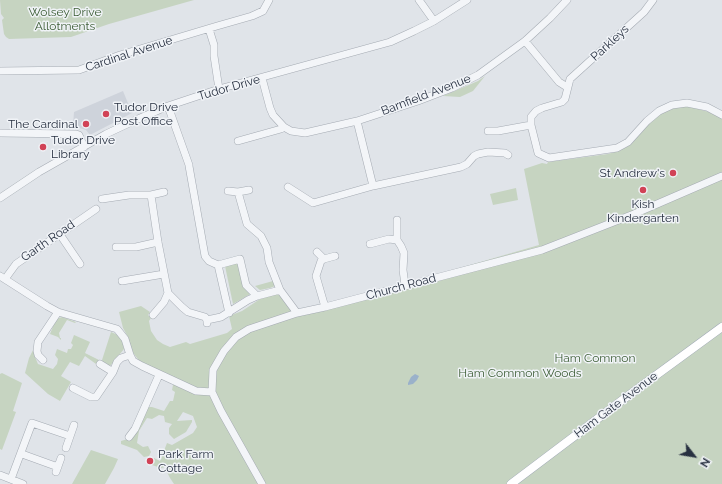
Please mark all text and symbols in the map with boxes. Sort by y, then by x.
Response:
park label: Wolsey Drive Allotments [28,5,102,33]
street label: Parkleys [588,22,632,64]
street label: Cardinal Avenue [84,33,174,75]
street label: Barnfield Avenue [379,71,473,119]
street label: Tudor Drive [196,72,262,104]
place label: Tudor Drive Post Office [114,100,178,128]
marker: Tudor Drive Post Office [101,109,111,119]
place label: The Cardinal [8,117,78,131]
marker: The Cardinal [81,119,91,129]
place label: Tudor Drive Library [51,133,115,161]
marker: Tudor Drive Library [38,142,48,152]
place label: St Andrew's [599,166,665,180]
marker: St Andrew's [668,168,678,178]
marker: Kish Kindergarten [638,185,648,195]
place label: Kish Kindergarten [607,197,679,225]
street label: Garth Road [18,217,78,265]
street label: Church Road [364,271,438,303]
park label: Ham Common [555,351,635,365]
park label: Ham Common Woods [458,366,582,380]
street label: Ham Gate Avenue [571,369,661,441]
north arrow [674,436,714,476]
place label: Park Farm Cottage [158,447,214,475]
text: N [697,455,712,469]
marker: Park Farm Cottage [145,456,155,466]

